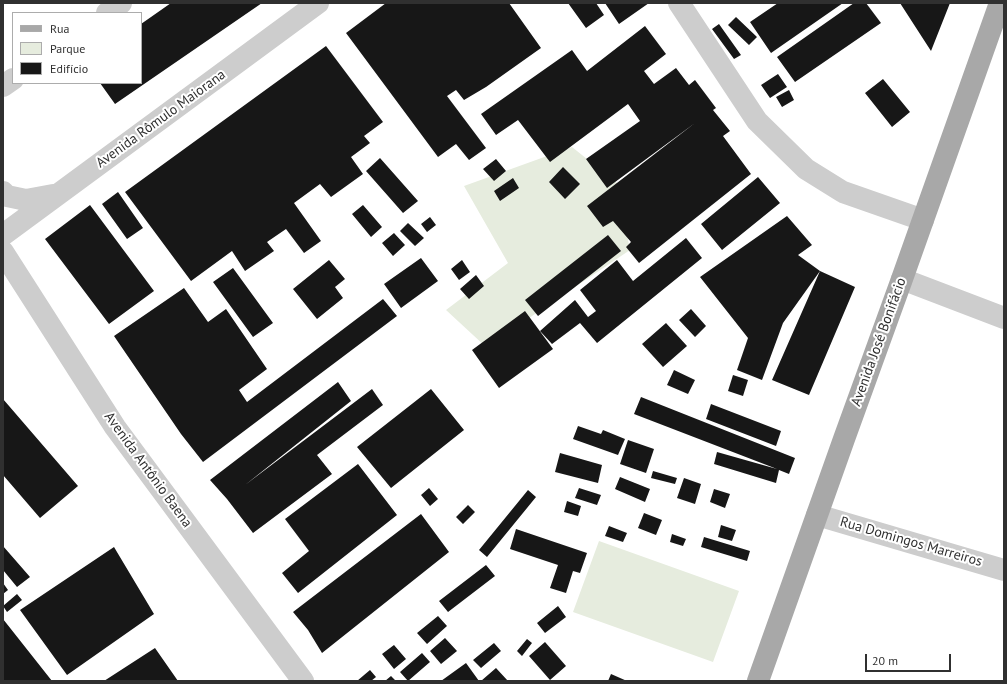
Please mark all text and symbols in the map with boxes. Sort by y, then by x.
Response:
legend [12,12,142,84]
text: Rua [50,21,69,36]
text: Parque [50,41,85,56]
text: Edifício [50,61,88,76]
street label: Avenida Rômulo Maiorana [93,66,229,172]
street label: Avenida José Bonifácio [848,275,910,409]
street label: Avenida Antônio Baena [101,409,195,531]
street label: Rua Domingos Marreiros [838,514,984,570]
scale bar [867,646,953,672]
text: 20 m [872,653,898,668]

